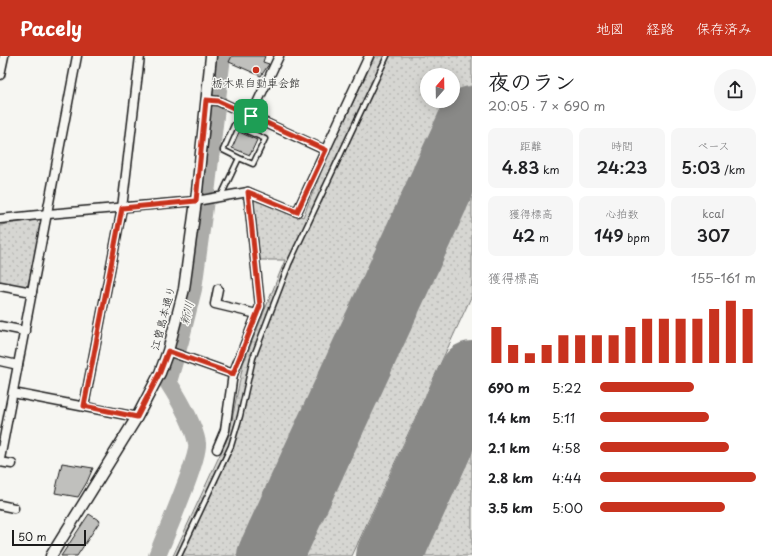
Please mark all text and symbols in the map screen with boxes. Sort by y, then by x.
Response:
text: Pacely [20,14,82,42]
text: 地図 [596,18,624,39]
text: 経路 [646,18,674,39]
text: 保存済み [696,18,752,39]
text: 夜のラン [488,64,576,97]
marker: 栃木県自動車会館 [251,65,261,75]
north arrow [420,68,460,108]
map controls [420,68,460,108]
button: share [714,69,756,111]
place label: 栃木県自動車会館 [212,74,300,91]
text: 20:05 · 7 × 690 m [488,96,605,115]
pin [234,99,268,133]
icon: arrive [240,105,262,127]
text: 距離 [520,137,542,154]
text: 時間 [611,137,633,154]
text: ペース [697,137,730,154]
text: 4.83 [502,154,539,180]
text: 24:23 [597,154,647,180]
text: 5:03 [681,154,721,180]
text: km [539,161,560,178]
text: /km [721,161,745,178]
text: 獲得標高 [509,205,553,222]
text: 心拍数 [605,205,638,222]
text: kcal [702,205,724,222]
text: 42 [512,222,535,248]
text: 149 [594,222,624,248]
text: 307 [697,222,730,248]
text: m [535,229,549,246]
text: bpm [624,229,650,246]
text: 獲得標高 [488,268,540,287]
text: 155–161 m [691,268,756,287]
street label: 江曽島本通り [146,284,179,352]
water label: 新川 [174,299,198,327]
text: 690 m [488,378,530,397]
text: 5:22 [552,378,582,397]
text: 1.4 km [488,408,531,427]
text: 5:11 [552,408,575,427]
text: 2.1 km [488,438,530,457]
text: 4:58 [552,438,581,457]
text: 2.8 km [488,468,533,487]
text: 4:44 [552,468,582,487]
text: 3.5 km [488,498,533,517]
text: 5:00 [552,498,583,517]
scale bar [12,528,86,547]
text: 50 m [18,528,47,545]

